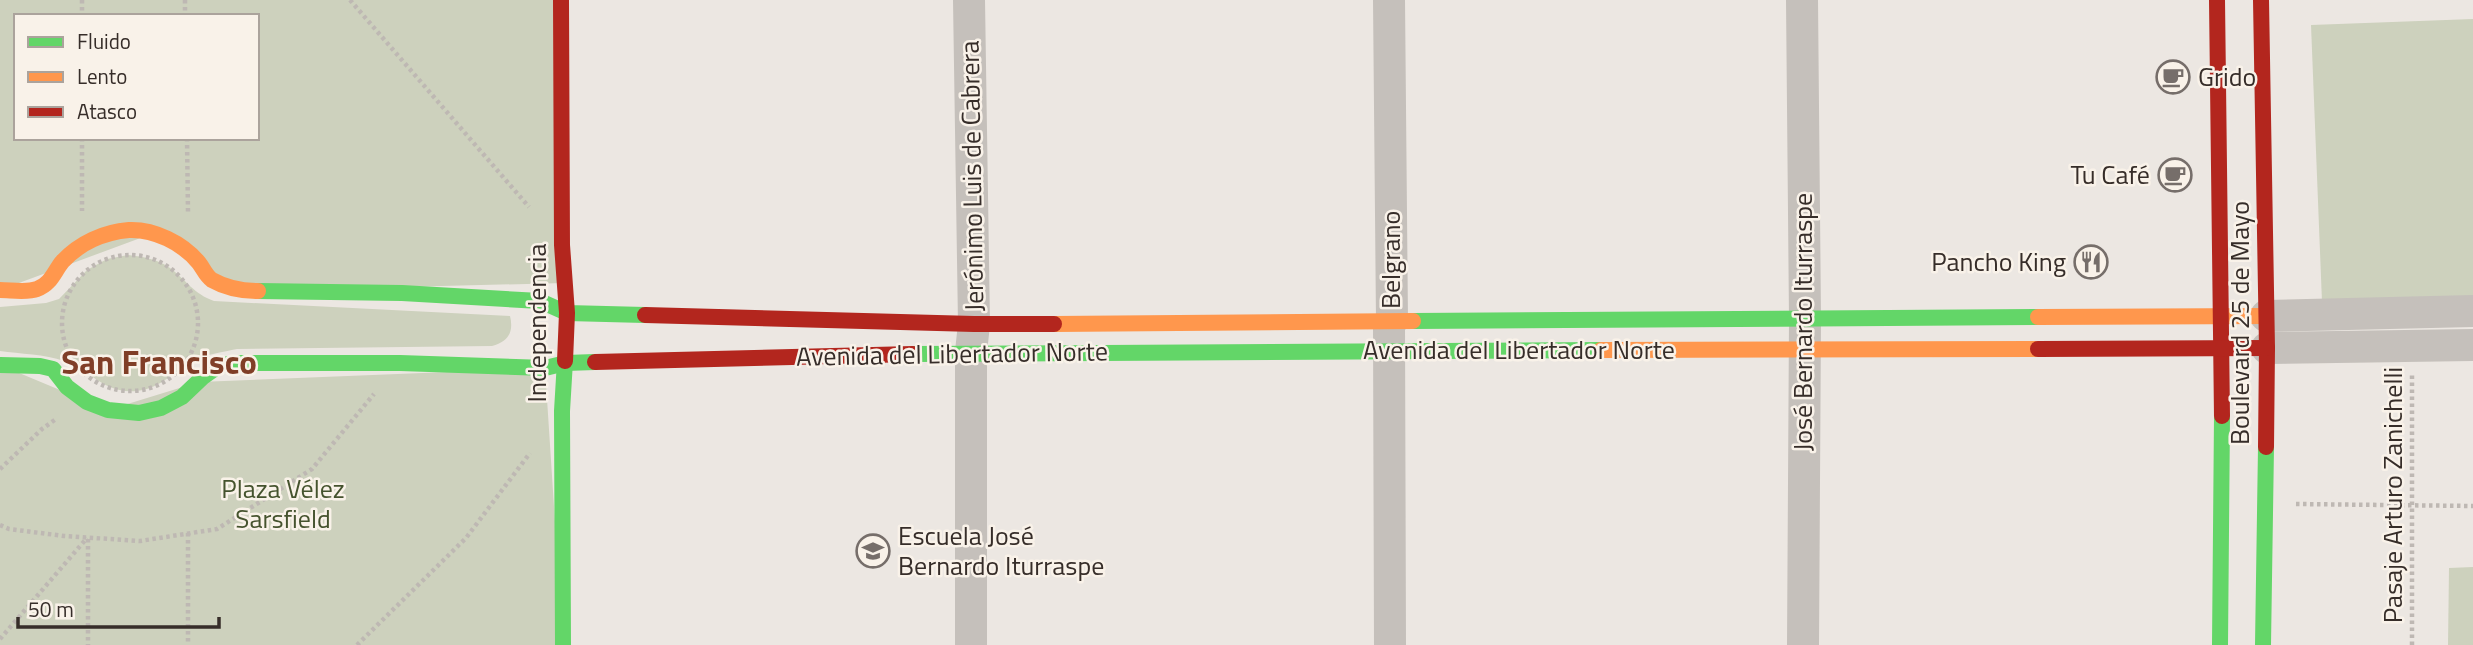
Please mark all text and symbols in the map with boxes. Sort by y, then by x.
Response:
legend [14,14,259,140]
text: Fluido [77,25,131,57]
street label: Jerónimo Luis de Cabrera [950,40,993,312]
place label: Grido [2198,57,2256,96]
cafe icon: Grido [2154,58,2192,96]
text: Lento [77,60,127,92]
text: Atasco [77,95,137,127]
place label: Tu Café [2070,155,2150,194]
cafe icon: Tu Café [2156,156,2194,194]
street label: José Bernardo Iturraspe [1783,193,1822,451]
street label: Boulevard 25 de Mayo [2220,201,2259,445]
street label: Belgrano [1371,211,1410,309]
place label: Pancho King [1931,242,2066,281]
restaurant icon: Pancho King [2072,243,2110,281]
street label: Independencia [517,244,556,402]
street label: Avenida del Libertador Norte [1363,330,1675,369]
street label: Avenida del Libertador Norte [796,331,1108,376]
district label: San Francisco [61,337,257,387]
street label: Pasaje Arturo Zanichelli [2373,367,2412,623]
park label: Plaza Vélez Sarsfield [221,469,345,538]
place label: Escuela José Bernardo Iturraspe [898,516,1104,585]
school or university icon: Escuela José Bernardo Iturraspe [854,532,892,570]
scale bar [18,586,219,630]
text: 50 m [28,593,74,625]

